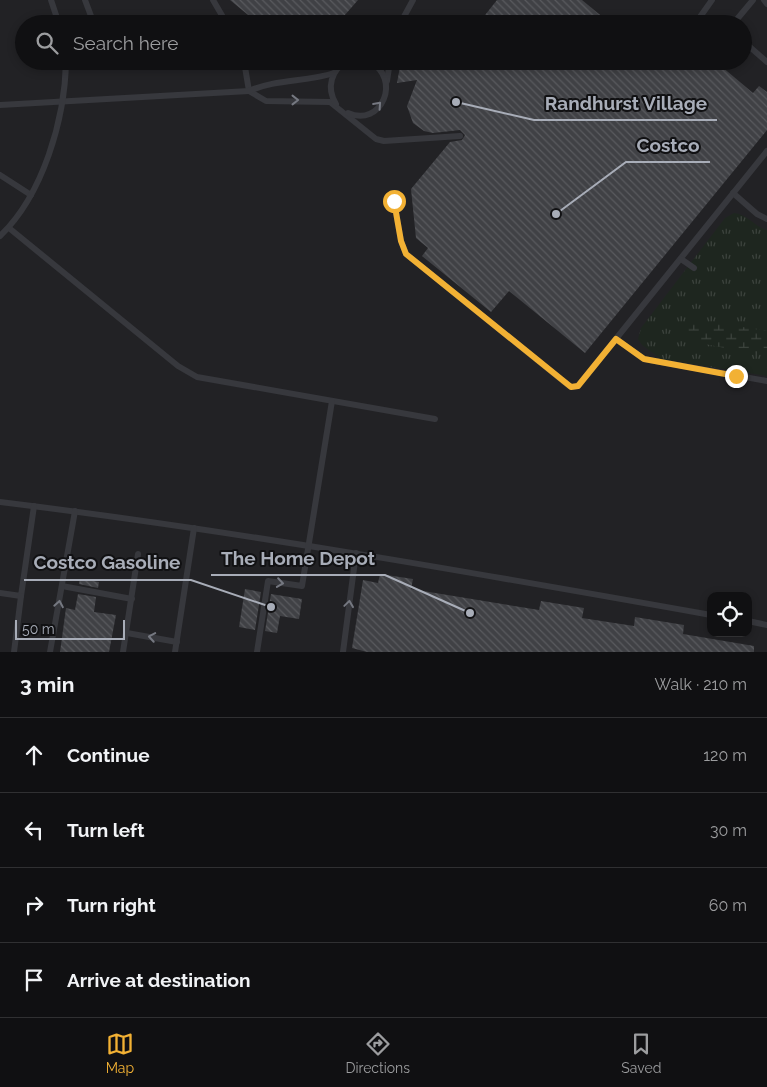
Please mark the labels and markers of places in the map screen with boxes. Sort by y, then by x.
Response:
callout: Randhurst Village [534,86,717,120]
callout: Costco [626,128,710,162]
callout: The Home Depot [211,541,385,575]
callout: Costco Gasoline [24,546,191,580]

